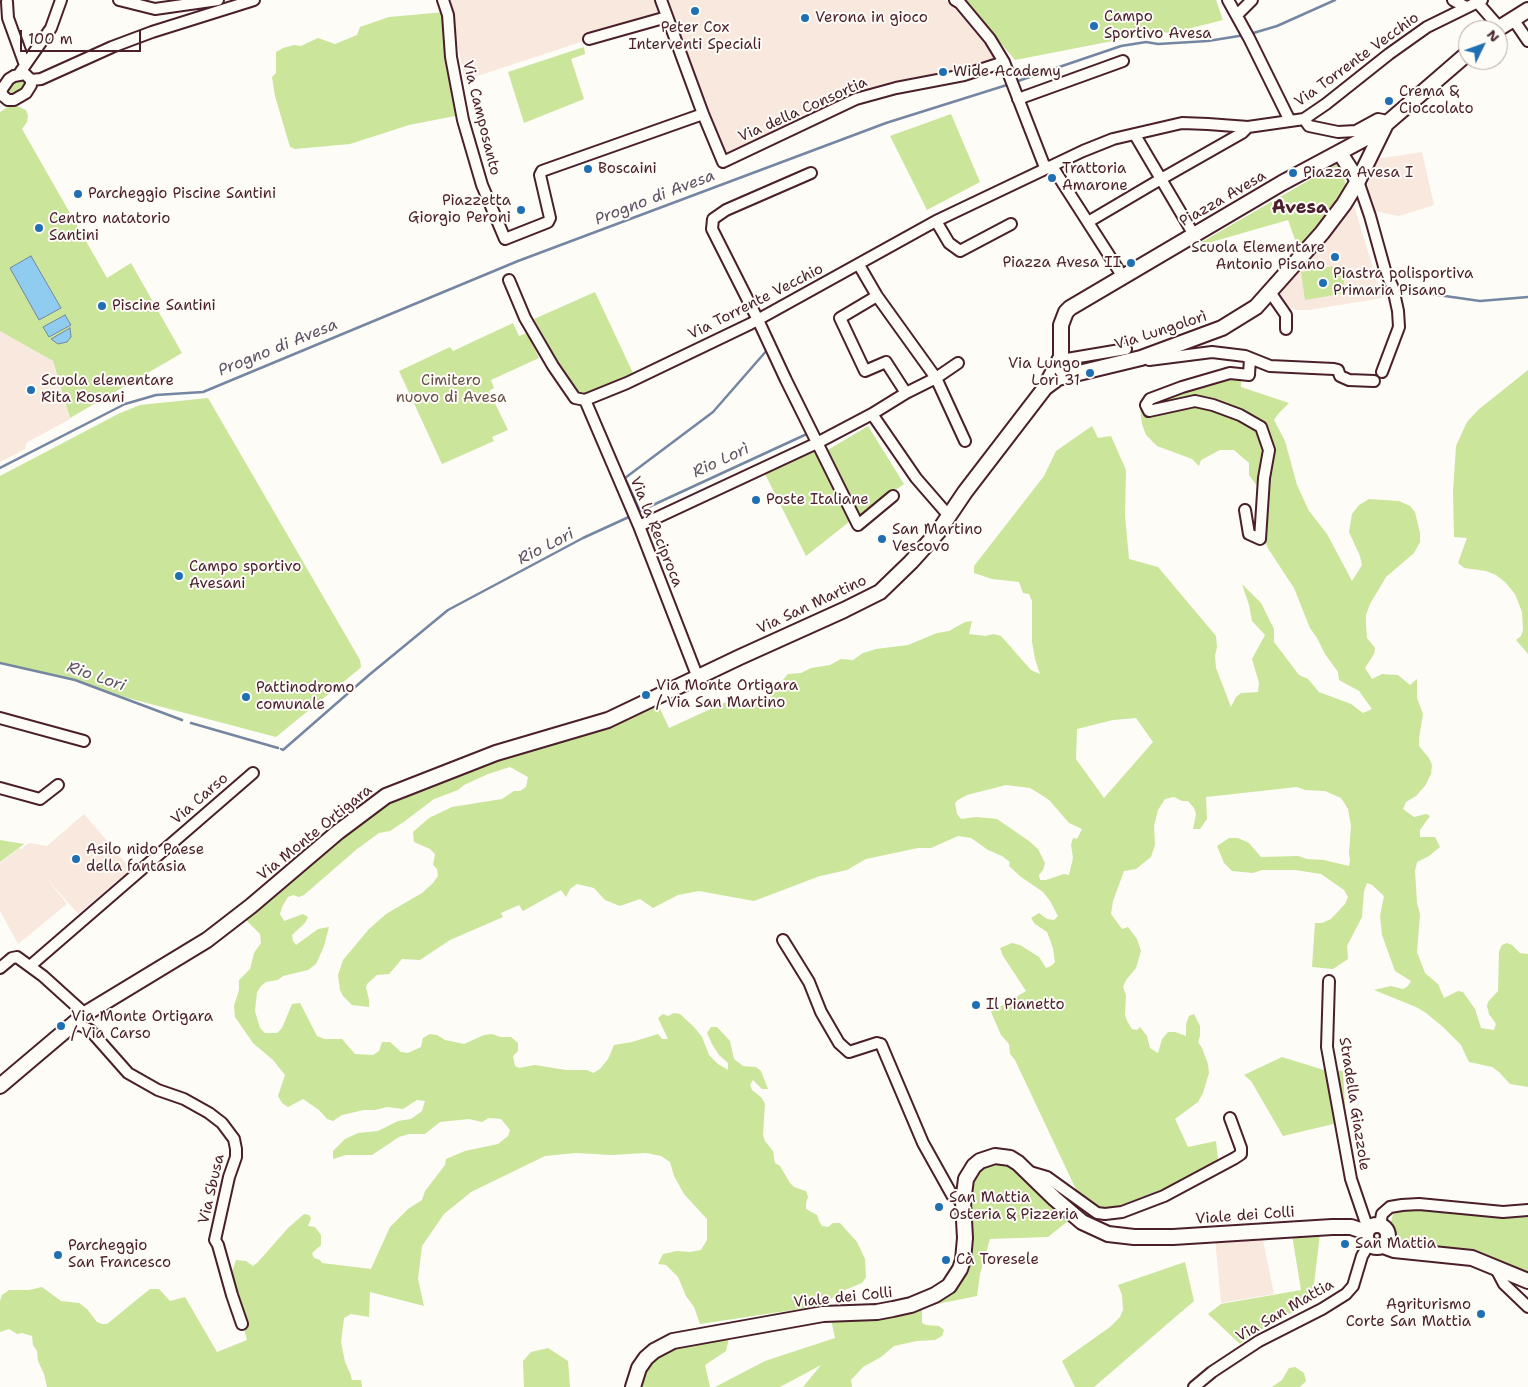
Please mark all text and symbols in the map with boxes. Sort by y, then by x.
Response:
marker: Peter Cox Interventi Speciali [689,5,701,17]
place label: Campo Sportivo Avesa [1104,8,1212,43]
place label: Verona in gioco [815,9,928,27]
street label: Via Torrente Vecchio [1291,9,1423,111]
marker: Verona in gioco [799,12,811,24]
place label: Peter Cox Interventi Speciali [628,19,762,54]
scale bar [22,20,144,52]
marker: Campo Sportivo Avesa [1088,20,1100,32]
north arrow [1458,20,1508,70]
text: N [1483,25,1504,46]
text: 100 m [28,29,73,49]
street label: Via Camposanto [458,59,504,177]
place label: Wide Academy [953,63,1061,81]
marker: Wide Academy [937,66,949,78]
street label: Via della Consortia [736,74,870,146]
place label: Crema & Cioccolato [1399,83,1473,118]
marker: Crema & Cioccolato [1383,95,1395,107]
place label: Boscaini [598,160,657,178]
place label: Trattoria Amarone [1062,160,1128,195]
marker: Boscaini [582,163,594,175]
place label: Piazza Avesa I [1303,164,1413,182]
water label: Progno di Avesa [592,166,718,230]
street label: Piazza Avesa [1177,167,1269,231]
marker: Piazza Avesa I [1287,167,1299,179]
marker: Trattoria Amarone [1046,172,1058,184]
place label: Parcheggio Piscine Santini [88,185,276,203]
marker: Parcheggio Piscine Santini [72,188,84,200]
place label: Piazzetta Giorgio Peroni [408,192,511,227]
district label: Avesa [1272,197,1328,219]
marker: Piazzetta Giorgio Peroni [515,204,527,216]
place label: Centro natatorio Santini [49,210,170,245]
marker: Centro natatorio Santini [33,222,45,234]
place label: Scuola Elementare Antonio Pisano [1191,239,1325,274]
marker: Scuola Elementare Antonio Pisano [1329,251,1341,263]
place label: Piazza Avesa II [1002,254,1121,272]
marker: Piazza Avesa II [1125,257,1137,269]
street label: Via Torrente Vecchio [685,260,827,344]
place label: Piastra polisportiva Primaria Pisano [1333,265,1473,300]
marker: Piastra polisportiva Primaria Pisano [1317,277,1329,289]
place label: Piscine Santini [112,297,216,315]
marker: Piscine Santini [96,300,108,312]
street label: Via Lungolorì [1113,308,1209,354]
water label: Progno di Avesa [216,315,340,381]
place label: Via Lungo Lorì 31 [1008,355,1080,390]
marker: Via Lungo Lorì 31 [1084,367,1096,379]
place label: Scuola elementare Rita Rosani [41,372,174,407]
park label: Cimitero nuovo di Avesa [396,372,506,407]
marker: Scuola elementare Rita Rosani [25,384,37,396]
water label: Rio Lorì [690,440,752,482]
street label: Via la Reciproca [626,474,686,590]
place label: Poste Italiane [766,491,869,509]
marker: Poste Italiane [750,494,762,506]
place label: San Martino Vescovo [892,521,982,556]
water label: Rio Lori [515,525,577,569]
marker: San Martino Vescovo [876,533,888,545]
place label: Campo sportivo Avesani [189,558,301,593]
marker: Campo sportivo Avesani [173,570,185,582]
street label: Via San Martino [754,572,870,638]
water label: Rio Lori [64,658,128,696]
place label: Via Monte Ortigara / Via San Martino [656,677,798,712]
place label: Pattinodromo comunale [256,679,354,714]
marker: Via Monte Ortigara / Via San Martino [640,689,652,701]
marker: Pattinodromo comunale [240,691,252,703]
street label: Via Carso [168,769,232,829]
street label: Via Monte Ortigara [254,781,376,885]
place label: Asilo nido Paese della fantasia [86,841,204,876]
marker: Asilo nido Paese della fantasia [70,853,82,865]
place label: Il Pianetto [986,996,1065,1014]
marker: Il Pianetto [970,999,982,1011]
place label: Via Monte Ortigara / Via Carso [71,1008,213,1043]
marker: Via Monte Ortigara / Via Carso [55,1020,67,1032]
street label: Stradella Giazzole [1335,1036,1373,1172]
street label: Via Sbusa [195,1152,229,1226]
place label: San Mattia Osteria & Pizzeria [949,1189,1078,1224]
marker: San Mattia Osteria & Pizzeria [933,1201,945,1213]
street label: Viale dei Colli [1195,1204,1295,1228]
place label: San Mattia [1355,1235,1436,1253]
place label: Parcheggio San Francesco [68,1237,171,1272]
marker: San Mattia [1339,1238,1351,1250]
marker: Parcheggio San Francesco [52,1249,64,1261]
place label: Cà Toresele [956,1251,1039,1269]
marker: Cà Toresele [940,1254,952,1266]
street label: Via San Mattia [1233,1276,1337,1346]
street label: Viale dei Colli [793,1284,893,1312]
place label: Agriturismo Corte San Mattia [1346,1296,1471,1331]
marker: Agriturismo Corte San Mattia [1475,1308,1487,1320]

